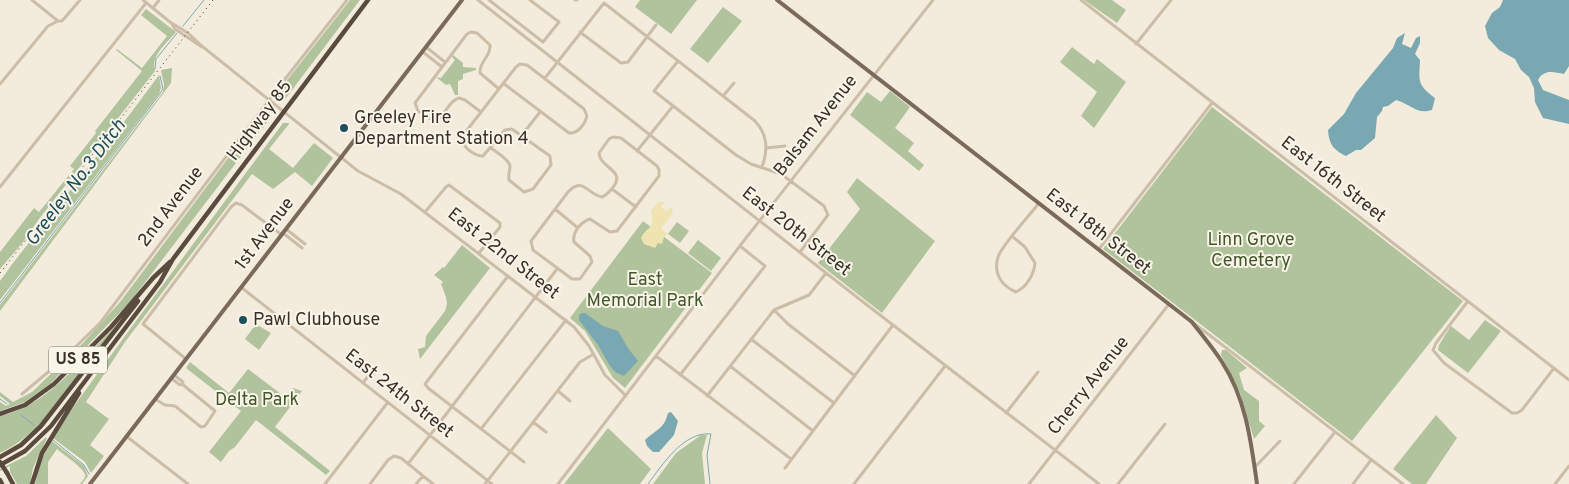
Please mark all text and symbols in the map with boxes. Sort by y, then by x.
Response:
street label: Balsam Avenue [769,70,863,182]
street label: Highway 85 [222,76,298,166]
place label: Greeley Fire Department Station 4 [354,107,529,151]
water label: Greeley No.3 Ditch [20,114,132,251]
marker: Greeley Fire Department Station 4 [338,122,350,134]
street label: East 16th Street [1276,132,1390,228]
street label: 2nd Avenue [133,162,209,252]
street label: East 20th Street [737,182,855,282]
street label: East 18th Street [1041,184,1155,280]
street label: 1st Avenue [230,193,300,275]
street label: East 22nd Street [442,203,564,305]
park label: Linn Grove Cemetery [1207,229,1295,273]
park label: East Memorial Park [587,269,703,313]
place label: Pawl Clubhouse [253,309,380,332]
marker: Pawl Clubhouse [237,314,249,326]
street label: Cherry Avenue [1043,332,1135,440]
street label: East 24th Street [340,344,458,444]
road number: US 85 [49,346,107,374]
park label: Delta Park [215,389,299,412]

